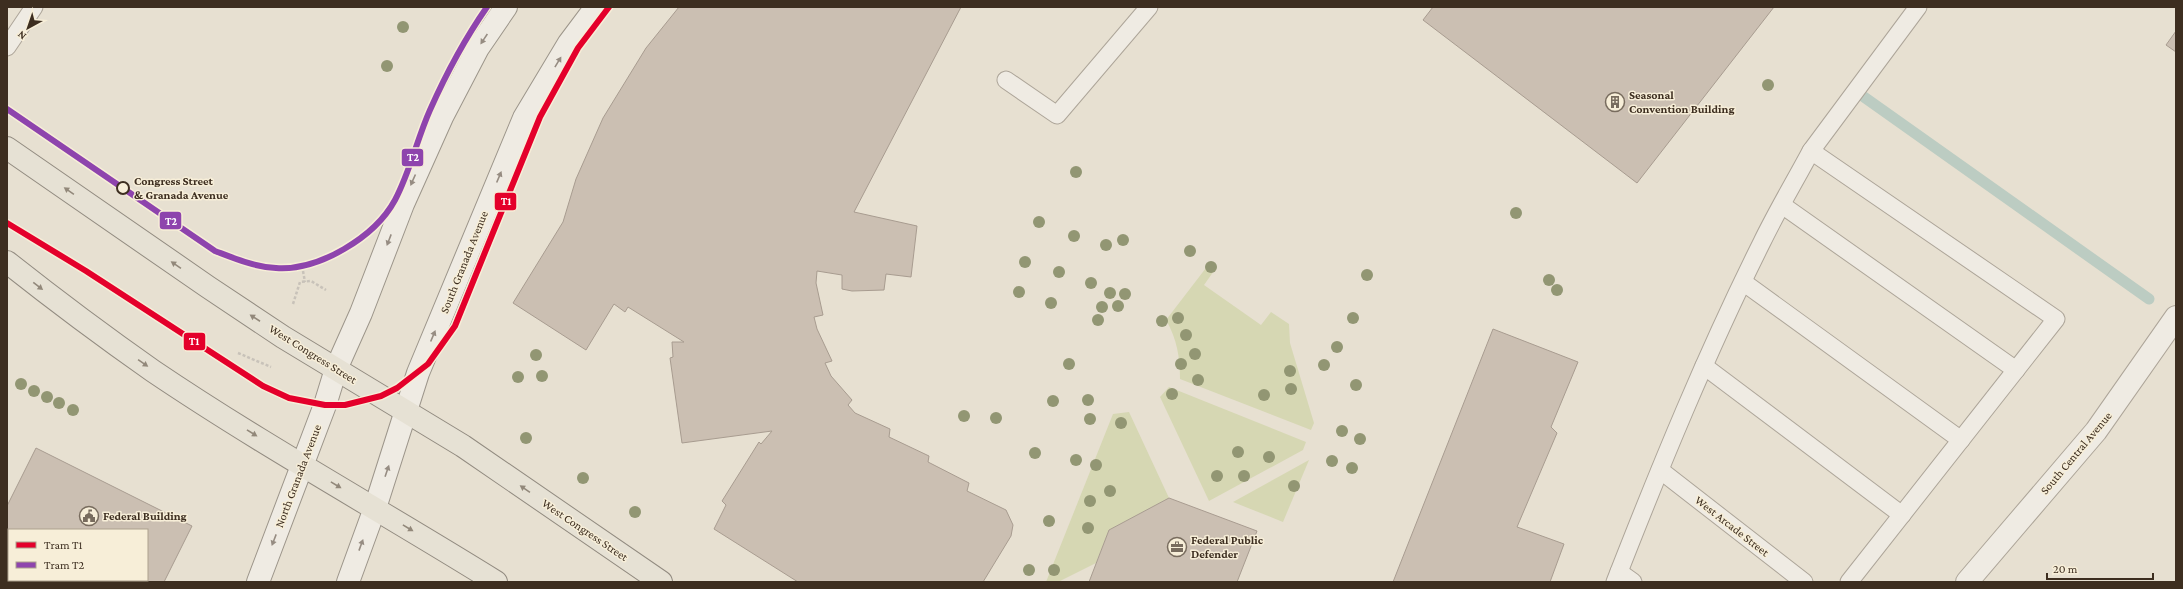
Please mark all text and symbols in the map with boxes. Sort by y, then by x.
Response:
north arrow [8,8,48,48]
text: N [14,28,28,43]
one-way arrow [480,34,488,45]
one-way arrow [554,56,561,68]
place label: Seasonal Convention Building [1629,88,1735,116]
building icon: Seasonal Convention Building [1604,91,1626,113]
line badge: T2 [401,148,424,167]
text: T2 [407,151,419,163]
one-way arrow [496,171,502,183]
place label: Congress Street & Granada Avenue [134,174,229,202]
one-way arrow [410,175,416,186]
marker: Congress Street & Granada Avenue [116,181,130,195]
one-way arrow [63,187,74,195]
line badge: T1 [494,192,517,211]
text: T1 [501,195,511,207]
street label: South Granada Avenue [437,209,491,315]
line badge: T2 [159,211,182,230]
text: T2 [165,215,177,227]
one-way arrow [385,235,391,247]
one-way arrow [170,261,181,269]
one-way arrow [32,282,43,291]
one-way arrow [250,314,261,322]
street label: West Congress Street [266,321,360,387]
one-way arrow [430,331,436,342]
line badge: T1 [183,332,206,351]
text: T1 [189,335,199,347]
one-way arrow [137,359,148,367]
street label: South Central Avenue [2037,409,2115,497]
street label: North Granada Avenue [272,422,324,530]
one-way arrow [247,429,257,437]
one-way arrow [385,464,391,476]
one-way arrow [330,481,342,488]
one-way arrow [519,485,530,493]
street label: West Arcade Street [1692,493,1773,560]
street label: West Congress Street [539,496,632,565]
public building icon: Federal Building [78,505,100,527]
place label: Federal Building [103,509,187,523]
one-way arrow [402,524,414,531]
legend [8,529,148,581]
place label: Federal Public Defender [1191,533,1264,561]
one-way arrow [271,535,277,547]
office icon: Federal Public Defender [1166,536,1188,558]
text: Tram T1 [44,538,83,552]
one-way arrow [358,539,364,551]
scale bar [2047,555,2153,581]
text: Tram T2 [44,558,85,572]
text: 20 m [2053,562,2078,576]

